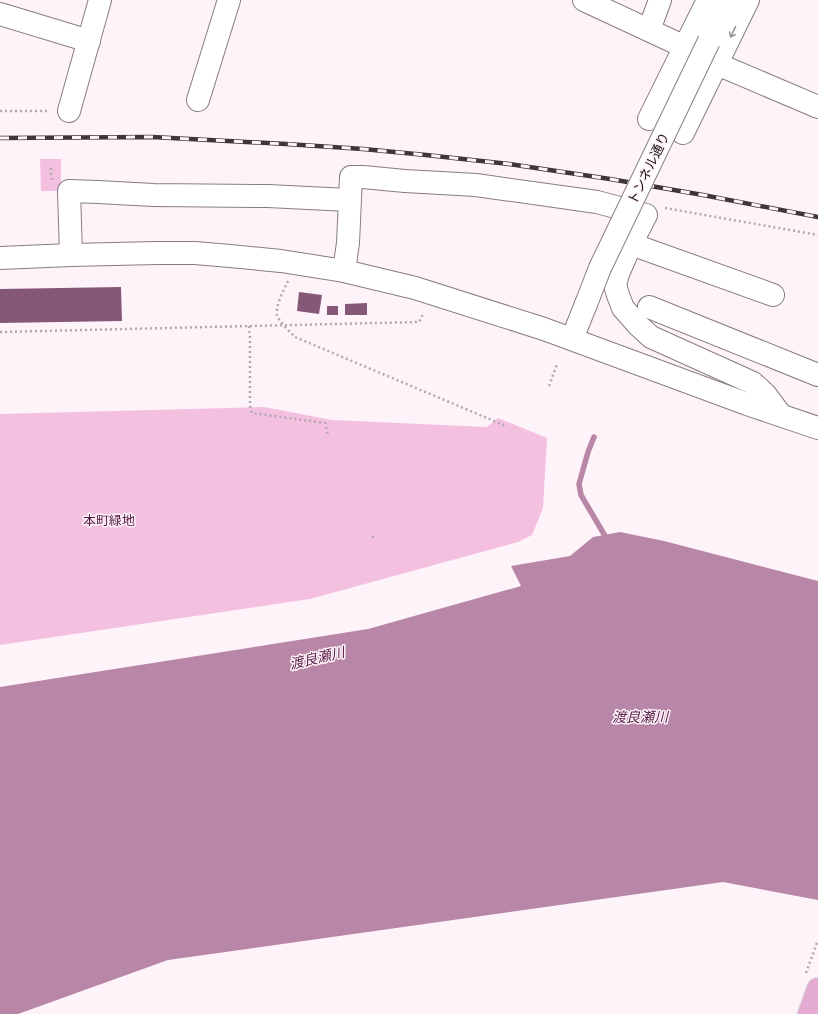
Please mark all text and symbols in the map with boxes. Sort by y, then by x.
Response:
one-way arrow [729,25,736,37]
street label: トンネル通り [625,130,672,206]
park label: 本町緑地 [83,513,135,528]
water label: 渡良瀬川 [288,643,348,672]
water label: 渡良瀬川 [612,709,670,725]

